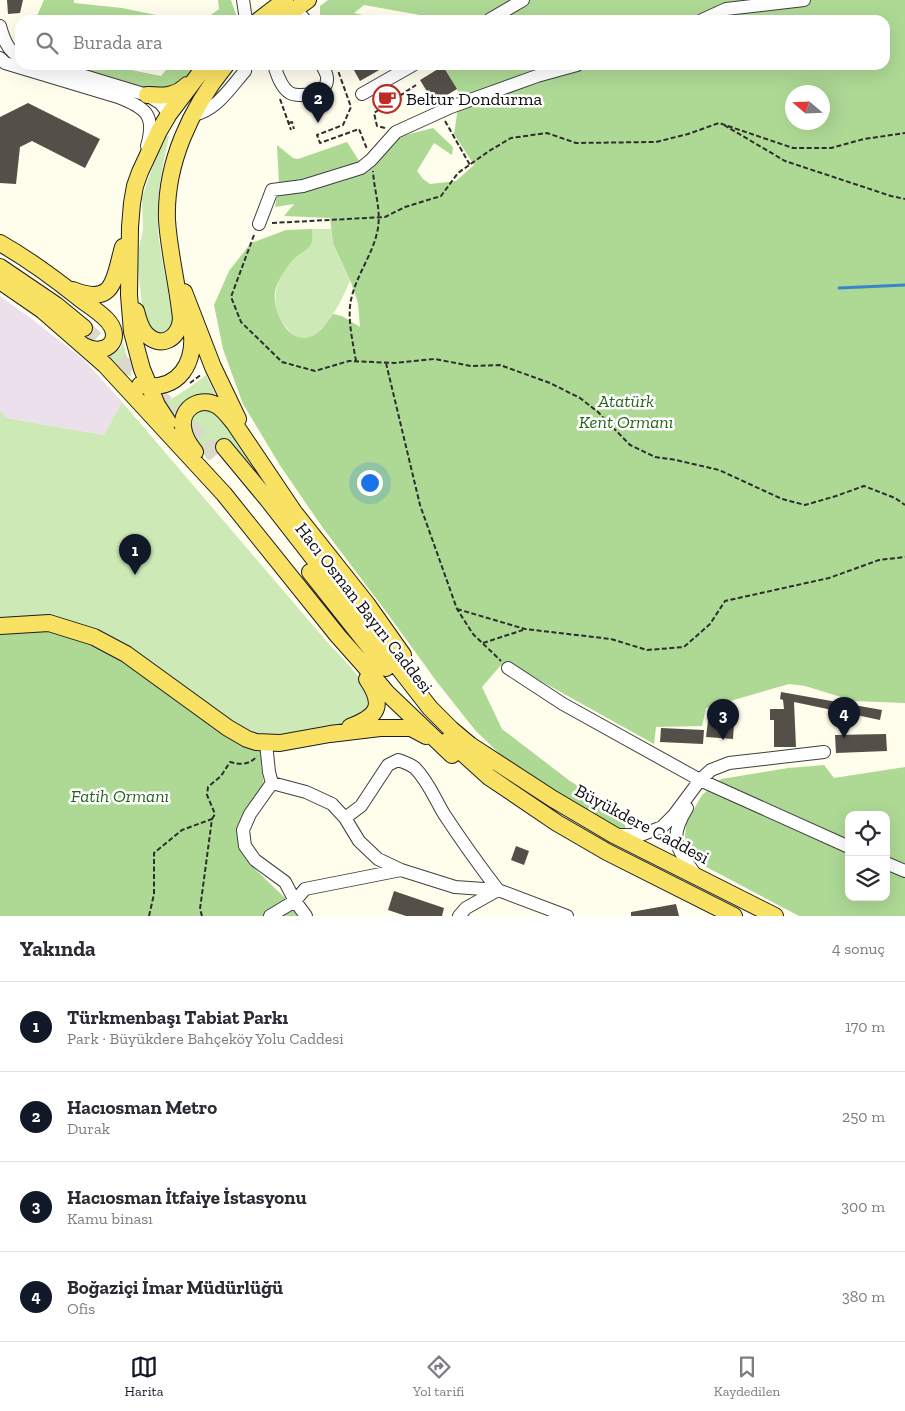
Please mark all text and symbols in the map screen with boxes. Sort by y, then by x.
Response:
search box [15,15,890,70]
icon: search [33,29,61,57]
text: Burada ara [73,31,163,54]
pin: 2 [302,82,334,123]
cafe icon: Beltur Dondurma [372,84,402,114]
north arrow [785,85,830,130]
place label: Beltur Dondurma [406,88,543,110]
park label: Atatürk Kent Ormanı [579,390,673,433]
your location [357,470,383,496]
street label: Hacı Osman Bayırı Caddesi [290,518,438,698]
pin: 1 [119,534,151,575]
pin: 4 [828,697,860,738]
pin: 3 [707,699,739,740]
street label: Büyükdere Caddesi [571,779,713,869]
park label: Fatih Ormanı [71,785,169,807]
map controls [845,811,890,901]
button: locate [845,811,890,856]
button: layers [845,856,890,901]
text: Yakında [20,936,96,961]
text: 4 sonuç [832,939,885,958]
text: Türkmenbaşı Tabiat Parkı [67,1006,288,1029]
text: 1 [33,1017,39,1036]
text: 170 m [845,1017,885,1036]
text: Park · Büyükdere Bahçeköy Yolu Caddesi [67,1029,344,1048]
text: Hacıosman Metro [67,1096,217,1119]
text: 2 [32,1107,40,1126]
text: 250 m [842,1107,885,1126]
text: Durak [67,1119,110,1138]
text: Hacıosman İtfaiye İstasyonu [67,1186,307,1209]
text: 3 [32,1197,40,1216]
text: 300 m [841,1197,885,1216]
text: Kamu binası [67,1209,153,1228]
text: Boğaziçi İmar Müdürlüğü [67,1276,283,1299]
text: 4 [31,1287,41,1306]
text: 380 m [842,1287,885,1306]
text: Ofis [67,1299,95,1318]
tab: Harita [125,1353,164,1400]
tab: Yol tarifi [413,1353,465,1400]
tab: Kaydedilen [714,1353,780,1400]

